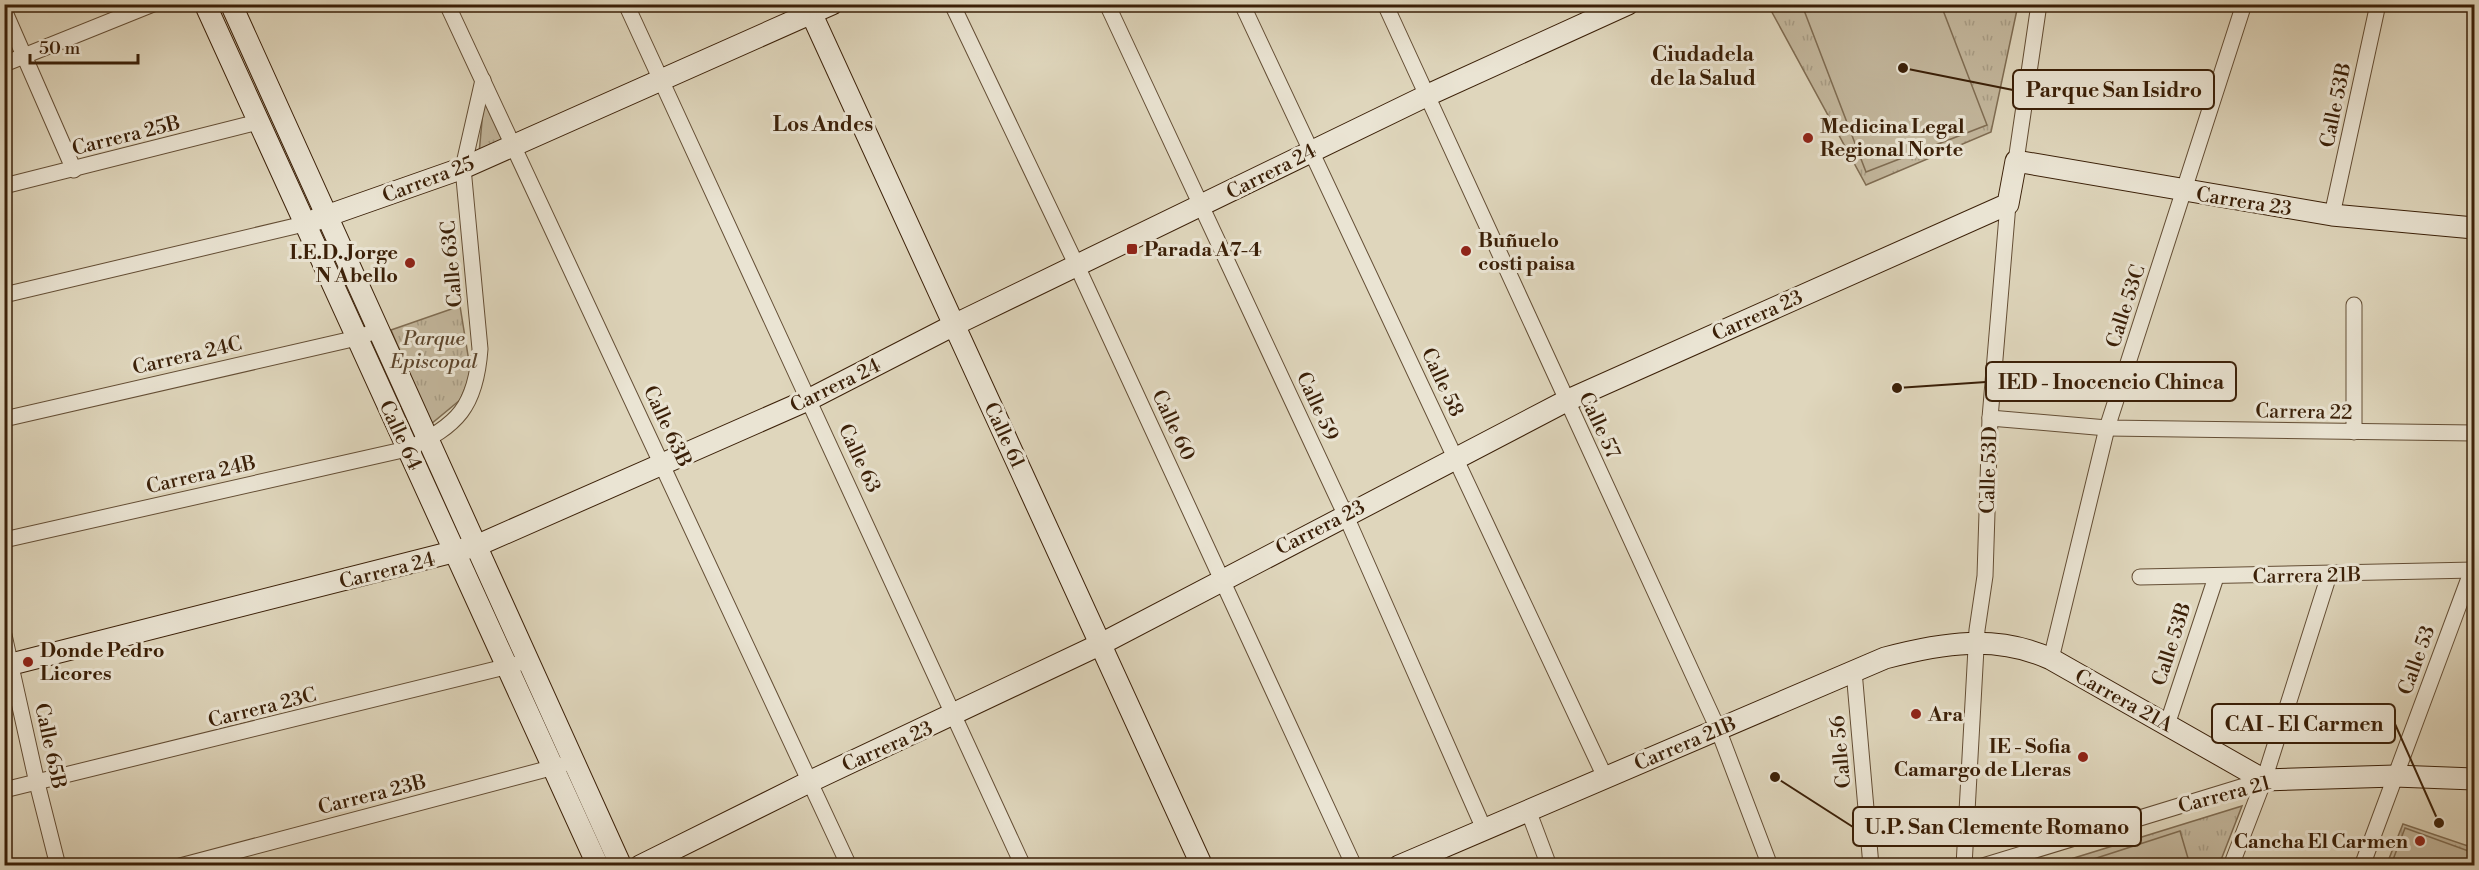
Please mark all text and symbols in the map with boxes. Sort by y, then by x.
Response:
scale bar [30,27,138,65]
text: 50 m [39,37,81,60]
district label: Ciudadela de la Salud [1650,42,1756,92]
street label: Calle 53B [2315,61,2358,150]
callout: Parque San Isidro [2013,70,2214,109]
text: Parque San Isidro [2026,78,2202,104]
street label: Carrera 25B [70,111,183,162]
district label: Los Andes [773,112,873,138]
place label: Medicina Legal Regional Norte [1820,115,1965,163]
marker: Medicina Legal Regional Norte [1801,131,1815,145]
street label: Carrera 24 [1222,139,1321,206]
street label: Carrera 25 [379,151,478,209]
street label: Carrera 23 [2194,183,2293,222]
street label: Calle 63C [436,220,469,308]
place label: Buñuelo costi paisa [1478,229,1575,277]
place label: Parada A7-4 [1144,238,1262,263]
place label: I.E.D. Jorge N Abello [289,241,398,289]
marker: Parada A7-4 [1125,242,1139,256]
marker: Buñuelo costi paisa [1459,244,1473,258]
marker: I.E.D. Jorge N Abello [403,256,417,270]
street label: Calle 53C [2101,262,2152,351]
street label: Carrera 23 [1708,285,1807,347]
park label: Parque Episcopal [389,327,478,375]
street label: Carrera 24C [130,332,244,381]
street label: Calle 58 [1415,344,1468,421]
street label: Carrera 24 [786,354,885,419]
callout: IED - Inocencio Chinca [1986,362,2236,401]
street label: Calle 59 [1290,368,1343,445]
text: IED - Inocencio Chinca [1998,370,2225,396]
street label: Calle 63B [637,382,696,471]
street label: Calle 60 [1145,386,1200,465]
street label: Calle 57 [1572,388,1625,463]
street label: Calle 64 [373,397,427,475]
street label: Calle 61 [977,399,1030,473]
street label: Carrera 22 [2255,399,2353,426]
street label: Calle 63 [832,420,885,497]
street label: Calle 53D [1975,426,2004,514]
street label: Carrera 24B [144,451,259,500]
street label: Carrera 23 [1272,495,1369,561]
street label: Carrera 24 [337,547,438,595]
street label: Carrera 21B [2253,563,2362,590]
street label: Calle 53B [2147,600,2198,689]
street label: Calle 53 [2393,622,2441,699]
place label: Donde Pedro Licores [40,639,164,687]
marker: Donde Pedro Licores [21,655,35,669]
street label: Carrera 21A [2070,664,2178,739]
street label: Carrera 23C [206,683,319,734]
street label: Calle 65B [28,701,71,792]
place label: Ara [1927,703,1963,728]
callout: CAI - El Carmen [2212,704,2395,743]
marker: Ara [1909,707,1923,721]
street label: Carrera 21B [1631,712,1740,777]
text: CAI - El Carmen [2225,712,2384,738]
street label: Calle 56 [1826,714,1857,789]
street label: Carrera 23 [838,716,937,778]
place label: IE - Sofia Camargo de Lleras [1894,735,2071,783]
marker: IE - Sofia Camargo de Lleras [2076,750,2090,764]
street label: Carrera 23B [316,770,429,821]
street label: Carrera 21 [2175,771,2274,820]
callout: U.P. San Clemente Romano [1853,807,2141,846]
text: U.P. San Clemente Romano [1865,815,2129,841]
place label: Cancha El Carmen [2234,830,2409,855]
marker: Cancha El Carmen [2413,834,2427,848]

